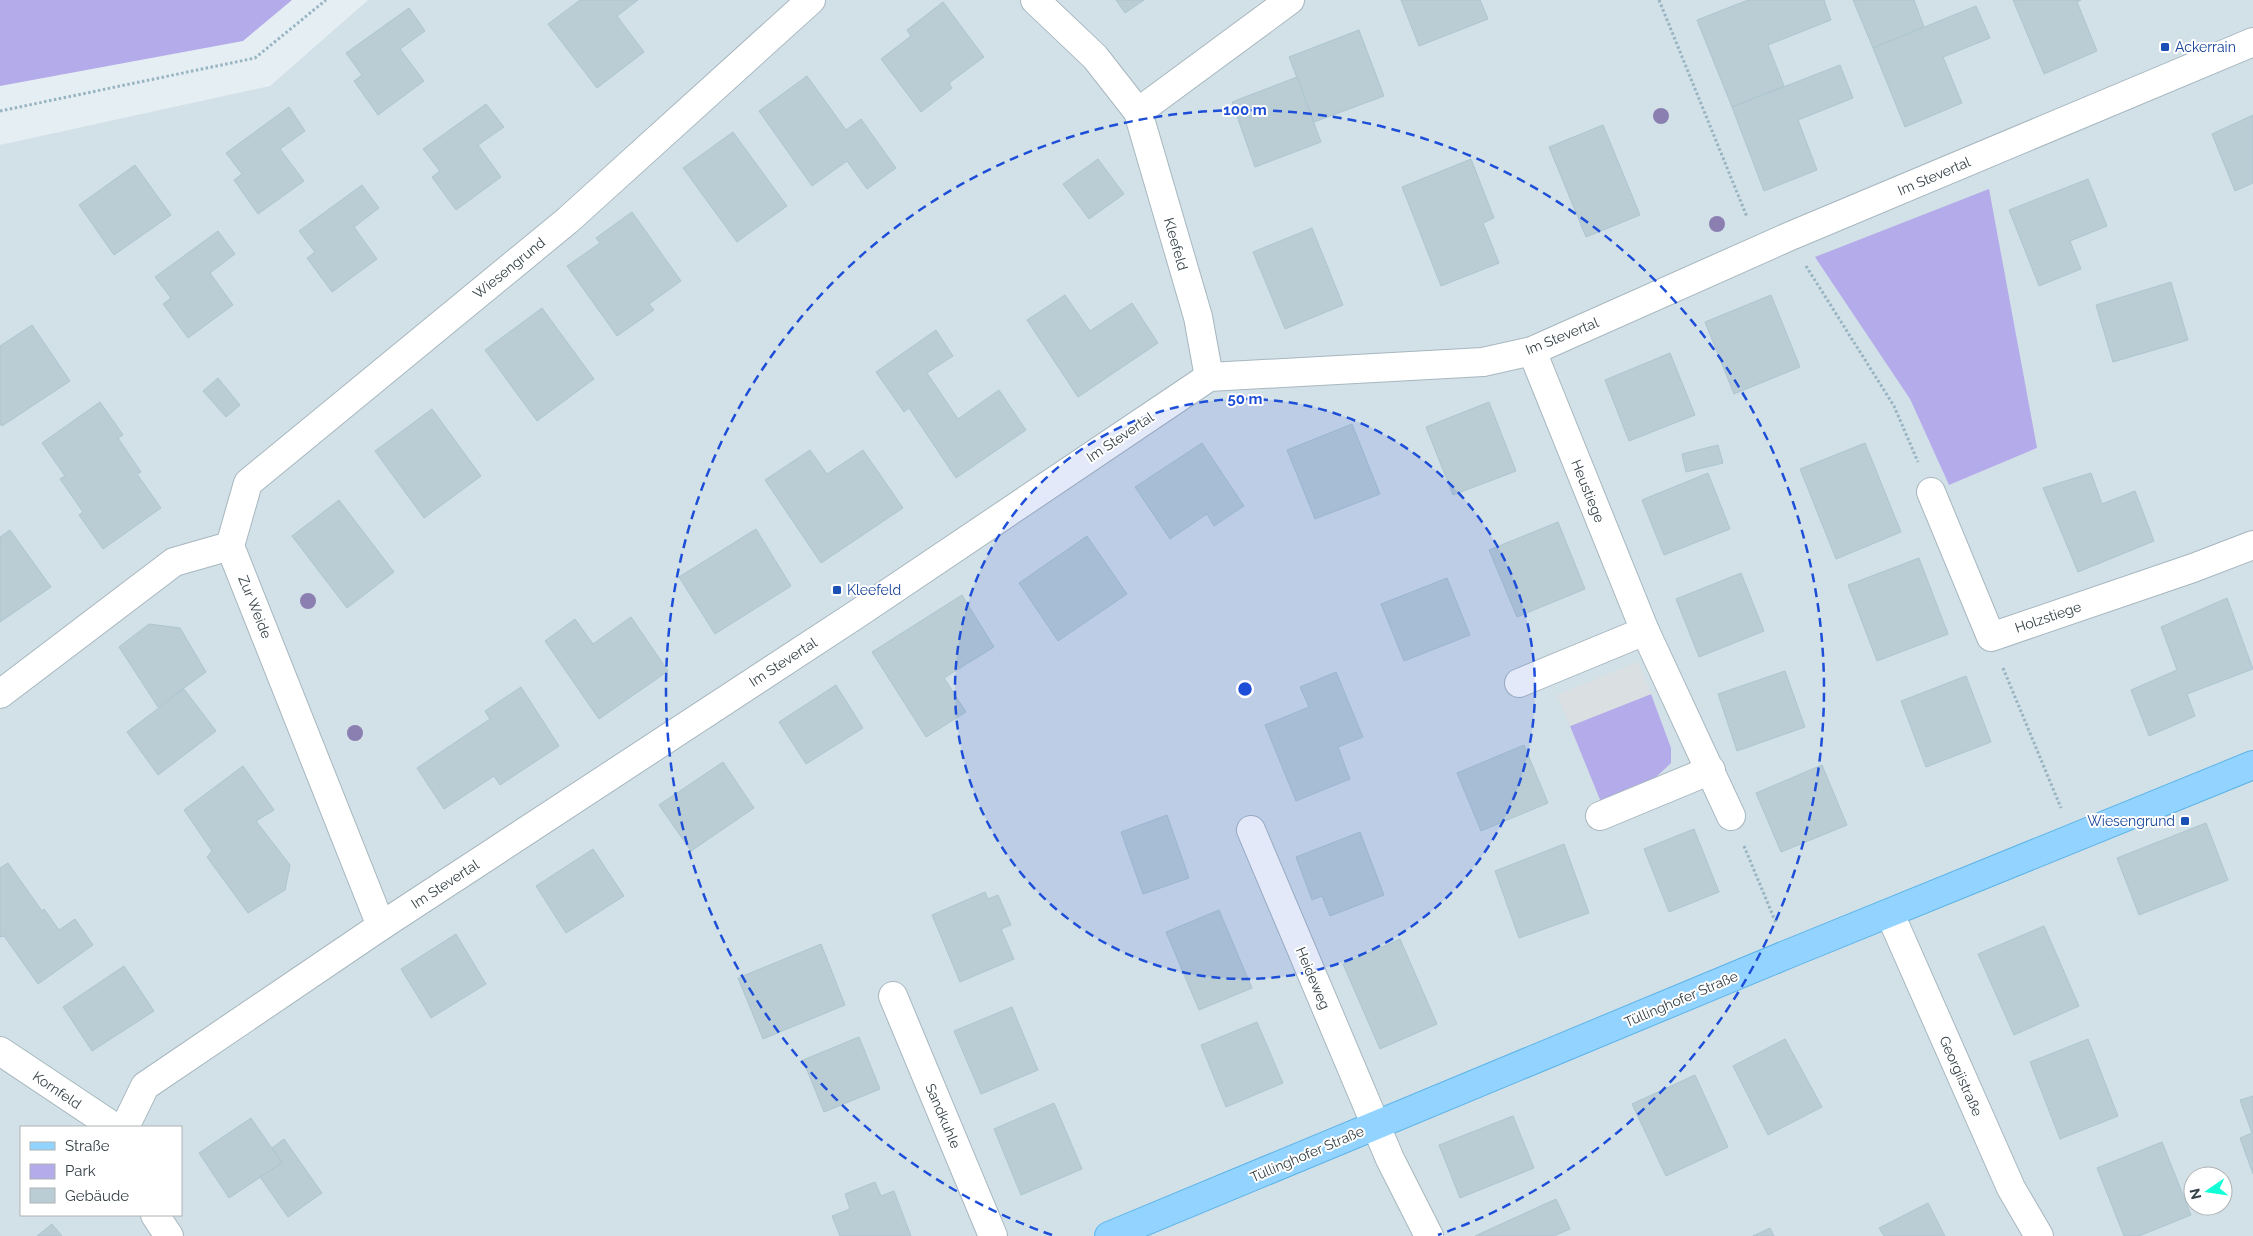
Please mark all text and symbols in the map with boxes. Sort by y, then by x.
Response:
place label: Ackerrain [2175,39,2236,55]
marker: Ackerrain [2159,41,2171,53]
text: 100 m [1223,101,1267,119]
street label: Im Stevertal [1895,153,1973,198]
street label: Kleefeld [1161,216,1191,272]
street label: Wiesengrund [470,234,548,302]
street label: Im Stevertal [1523,314,1601,358]
text: 50 m [1227,390,1263,408]
street label: Im Stevertal [1083,409,1157,465]
street label: Heustiege [1568,457,1608,525]
street label: Zur Weide [235,573,275,641]
place label: Kleefeld [847,582,901,598]
marker: Kleefeld [831,584,843,596]
street label: Holzstiege [2013,598,2083,636]
street label: Im Stevertal [746,634,820,690]
centre of rings [1236,680,1254,698]
place label: Wiesengrund [2087,813,2175,829]
marker: Wiesengrund [2179,815,2191,827]
street label: Im Stevertal [408,856,482,912]
street label: Heideweg [1293,944,1333,1012]
street label: Tüllinghofer Straße [1622,968,1740,1030]
street label: Georgiistraße [1936,1033,1986,1119]
street label: Kornfeld [30,1068,84,1112]
street label: Sandkuhle [922,1081,964,1151]
street label: Tüllinghofer Straße [1248,1123,1366,1185]
legend [20,1126,182,1216]
text: Straße [65,1137,110,1155]
text: Park [65,1162,96,1180]
north arrow [2183,1166,2233,1216]
text: Gebäude [65,1187,129,1205]
text: N [2186,1187,2204,1201]

